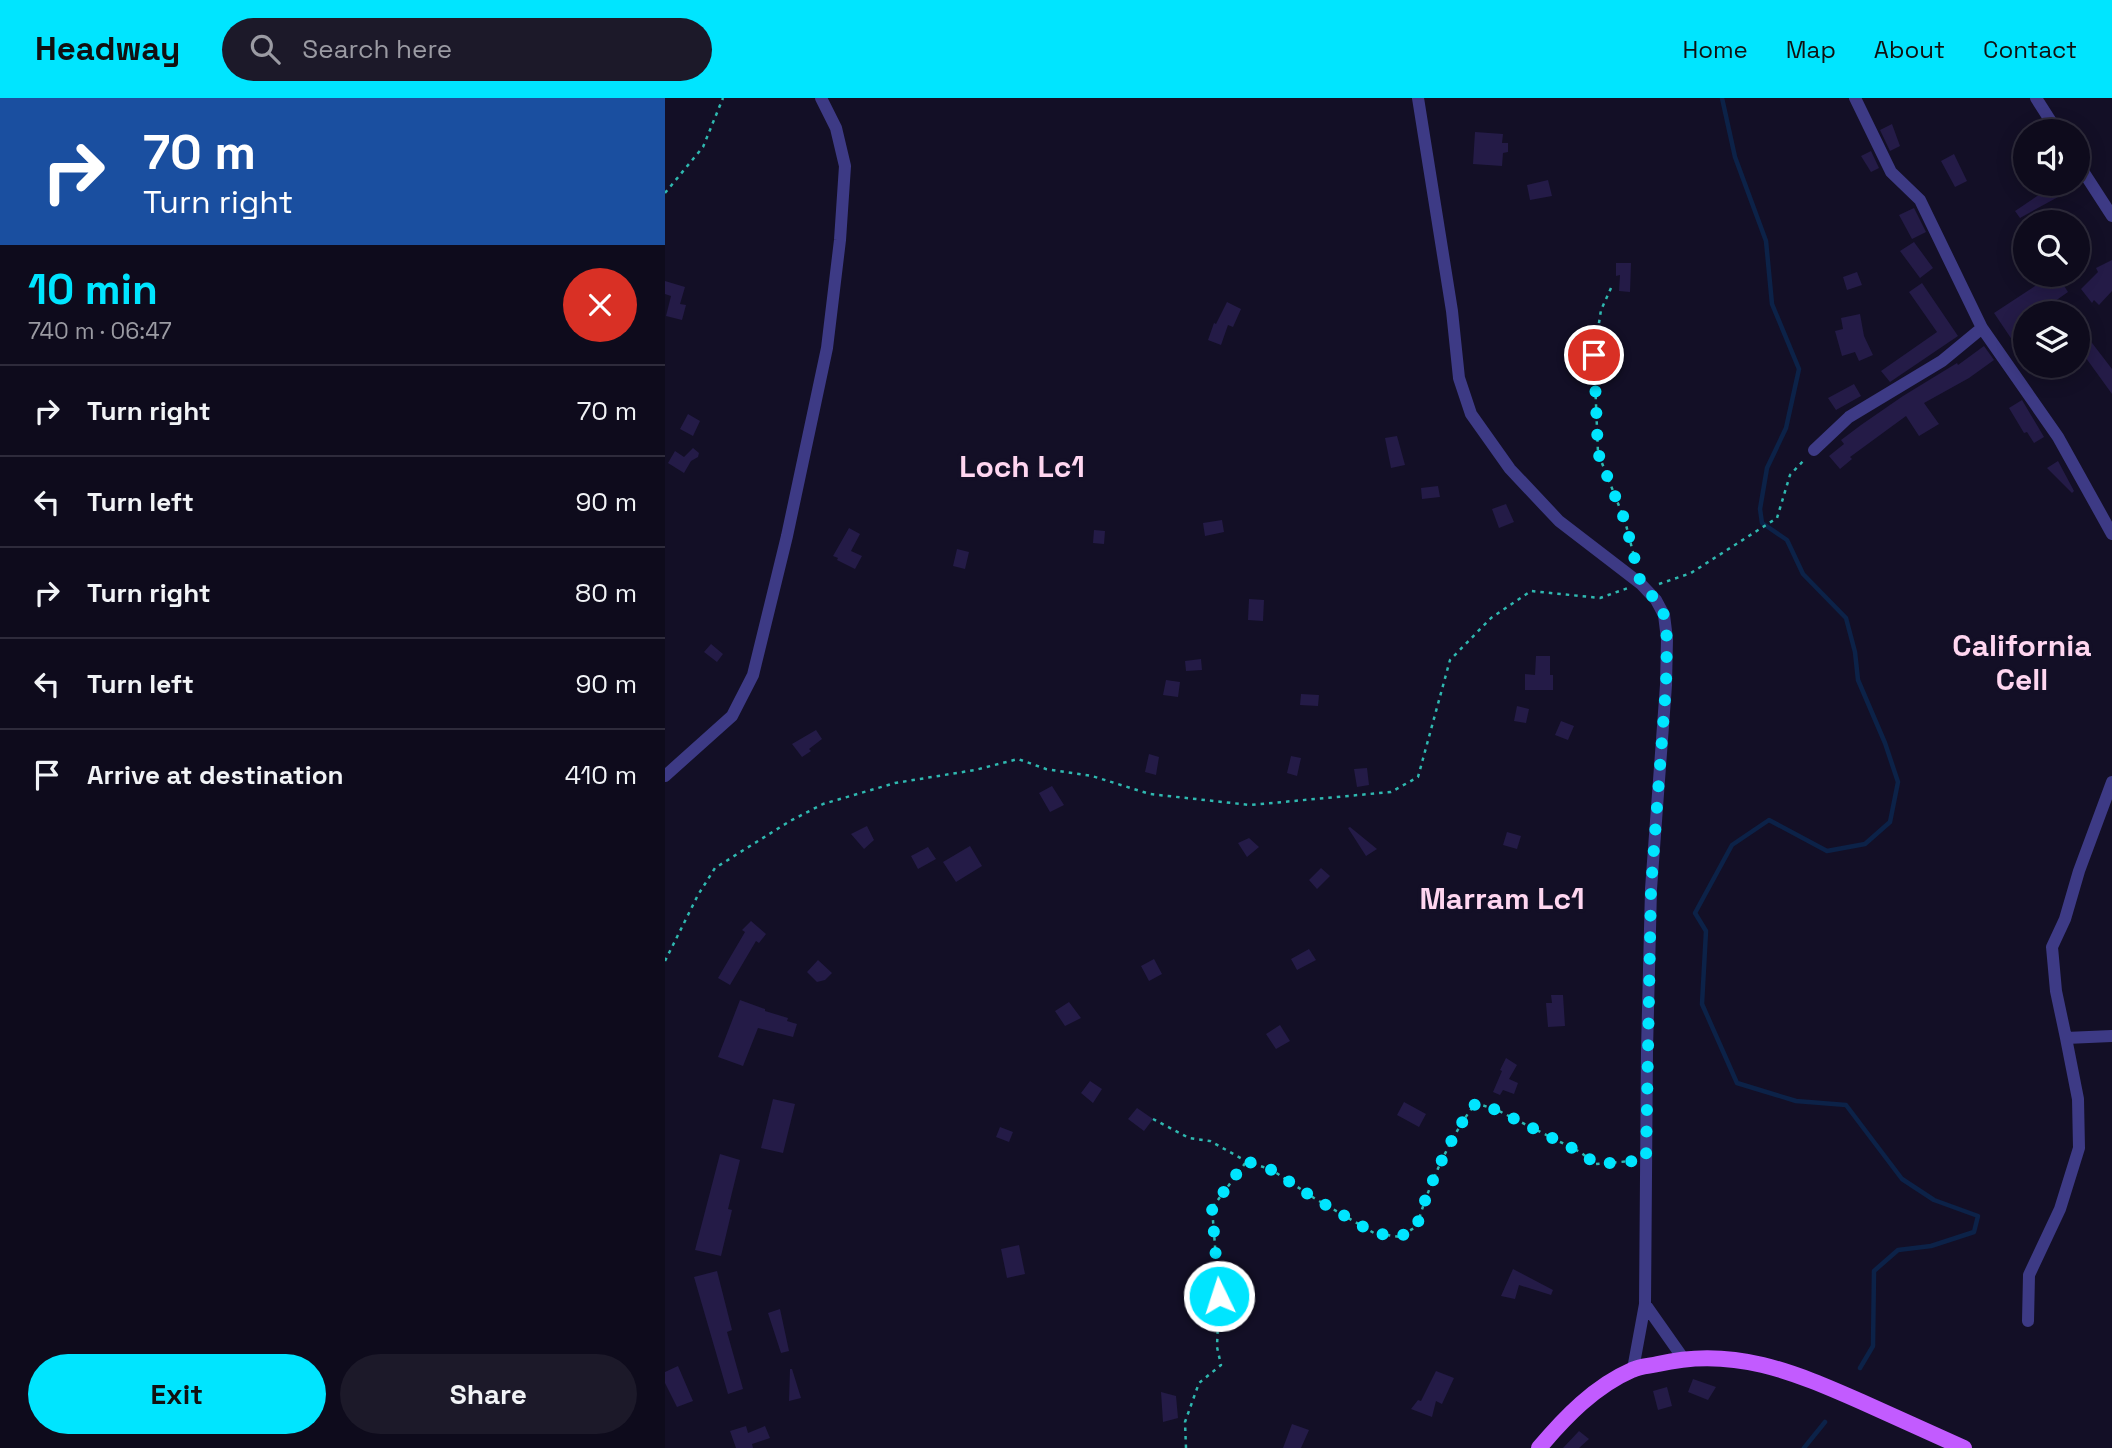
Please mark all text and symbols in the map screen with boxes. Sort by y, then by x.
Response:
search box [222,18,712,81]
text: Headway [35,28,180,70]
icon: search [246,30,284,68]
text: Search here [302,32,452,66]
text: Home [1682,34,1748,65]
text: Map [1786,34,1836,65]
text: About [1874,34,1945,65]
text: Contact [1983,34,2077,65]
map controls [2013,119,2090,378]
button: sound [2013,119,2090,196]
text: 70 m [143,121,256,183]
icon: right [28,126,119,217]
text: Turn right [143,182,293,222]
button: search [2013,210,2090,287]
text: 10 min [28,263,158,316]
button: close [563,268,637,342]
button: layers [2013,301,2090,378]
text: 740 m · 06:47 [28,316,172,346]
pin [1564,325,1624,385]
icon: arrive [1575,336,1613,374]
icon: right [28,392,66,430]
text: Turn right [87,394,211,428]
text: 70 m [577,394,637,428]
district label: Loch Lc1 [959,447,1085,486]
icon: left [28,483,66,521]
text: Turn left [87,485,194,519]
text: 90 m [575,485,637,519]
icon: right [28,574,66,612]
text: Turn right [87,576,211,610]
text: 80 m [575,576,637,610]
district label: California Cell [1952,626,2092,699]
icon: left [28,665,66,703]
text: Turn left [87,667,194,701]
text: 90 m [575,667,637,701]
icon: arrive [28,756,66,794]
text: Arrive at destination [87,758,344,792]
text: 410 m [565,758,637,792]
district label: Marram Lc1 [1419,879,1585,918]
position arrow [1182,1259,1256,1333]
button: Exit [28,1354,326,1434]
button: Share [340,1354,637,1434]

